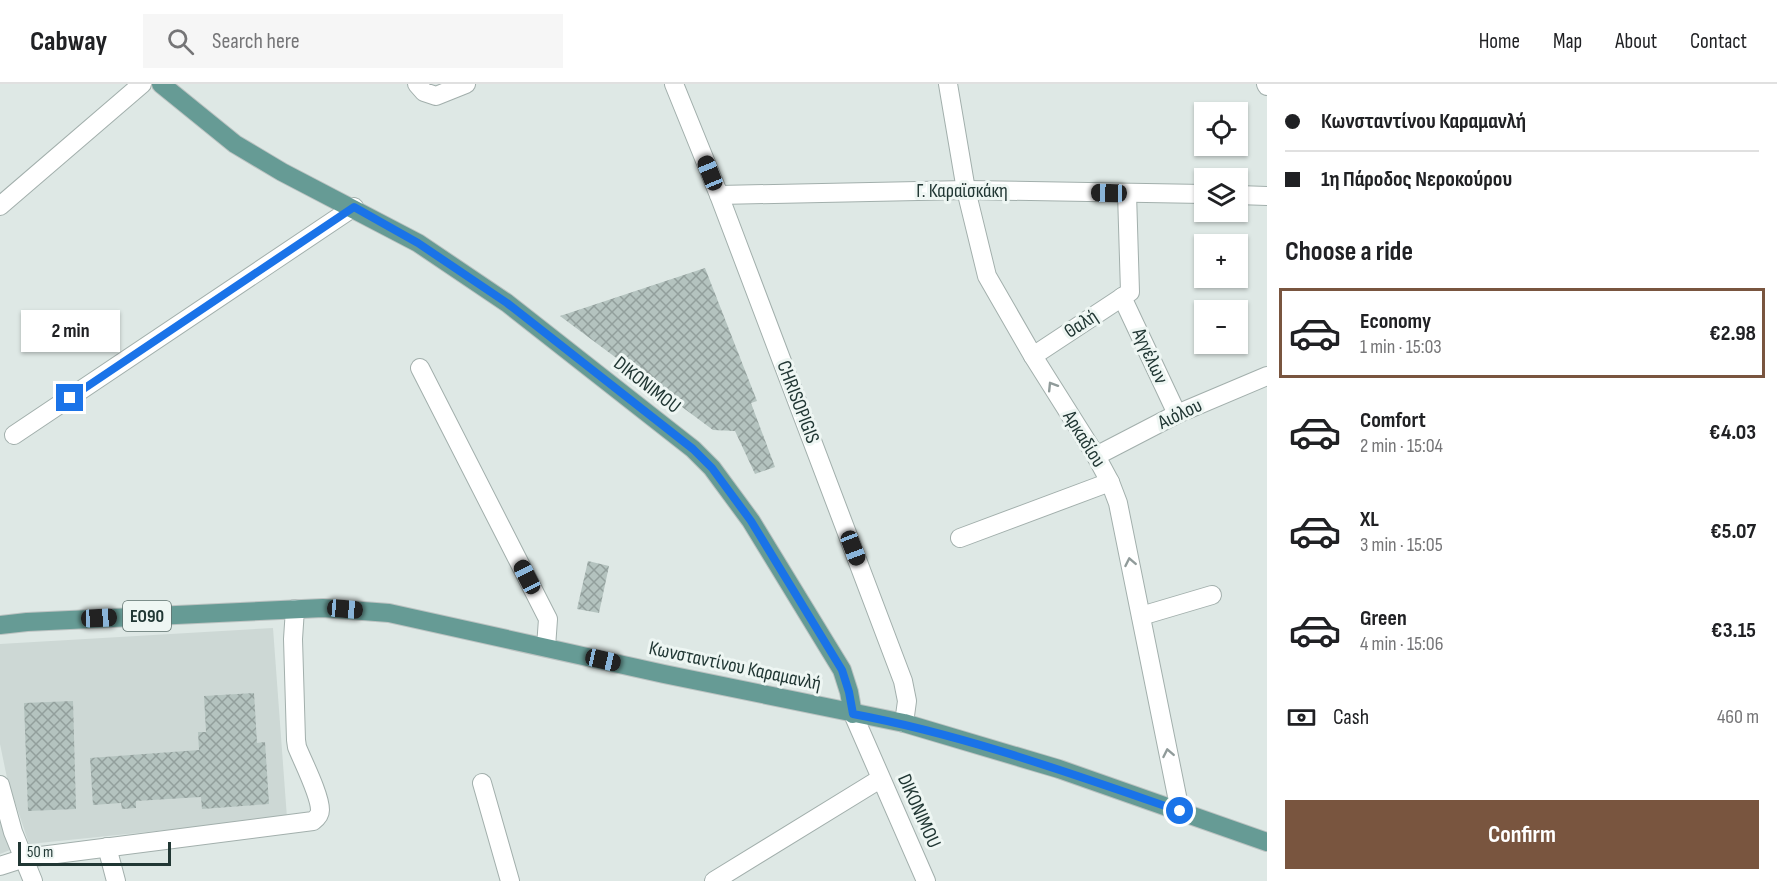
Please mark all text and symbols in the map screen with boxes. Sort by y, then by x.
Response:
search box [143,14,563,68]
text: Cabway [30,25,107,58]
icon: search [164,25,197,58]
text: Search here [212,28,300,55]
text: Home [1479,29,1520,54]
text: Map [1553,29,1582,54]
text: About [1615,29,1657,54]
text: Contact [1690,29,1747,54]
map controls [1194,102,1248,354]
button: locate [1194,102,1248,156]
text: Κωνσταντίνου Καραμανλή [1321,108,1526,135]
car [695,153,725,193]
text: 1η Πάροδος Νεροκούρου [1321,166,1512,193]
button: layers [1194,168,1248,222]
street label: Γ. Καραϊσκάκη [916,179,1008,203]
car [1091,184,1127,202]
button: + [1194,234,1248,288]
text: Choose a ride [1285,236,1413,268]
button: − [1194,300,1248,354]
street label: Θαλή [1060,304,1102,344]
icon: car [1288,306,1342,360]
text: Economy [1360,308,1431,335]
callout: 2 min [20,311,119,353]
text: 2 min [51,319,90,343]
text: €2.98 [1709,320,1756,347]
street label: Αγγέλων [1126,324,1173,388]
text: 1 min · 15:03 [1360,335,1442,359]
street label: DIKONIMOU [609,351,685,419]
street label: CHRISOPIGIS [771,357,825,447]
one-way arrow [1048,382,1059,393]
route end [56,384,83,411]
street label: Αιόλου [1153,393,1206,435]
street label: Αρκαδίου [1057,405,1111,472]
icon: car [1288,405,1342,459]
text: Comfort [1360,407,1426,434]
text: €4.03 [1709,419,1756,446]
text: 2 min · 15:04 [1360,434,1443,458]
icon: car [1288,504,1342,558]
text: XL [1360,506,1379,533]
text: €5.07 [1710,518,1756,545]
car [838,528,868,568]
text: 3 min · 15:05 [1360,533,1443,557]
car [511,557,543,597]
one-way arrow [1124,557,1137,567]
car [326,598,364,620]
road number: ΕΟ90 [123,601,171,631]
icon: car [1288,603,1342,657]
text: Green [1360,605,1407,632]
car [81,608,117,628]
text: €3.15 [1711,617,1756,644]
text: 4 min · 15:06 [1360,632,1443,656]
street label: Κωνσταντίνου Καραμανλή [647,636,823,696]
car [583,647,623,673]
icon: cash [1285,701,1318,734]
text: Cash [1333,704,1369,731]
text: 460 m [1717,705,1759,729]
one-way arrow [1162,749,1175,759]
street label: DIKONIMOU [892,770,946,852]
route start [1166,797,1193,824]
button: Confirm [1285,800,1759,869]
scale bar [18,839,171,866]
text: 50 m [27,843,53,862]

